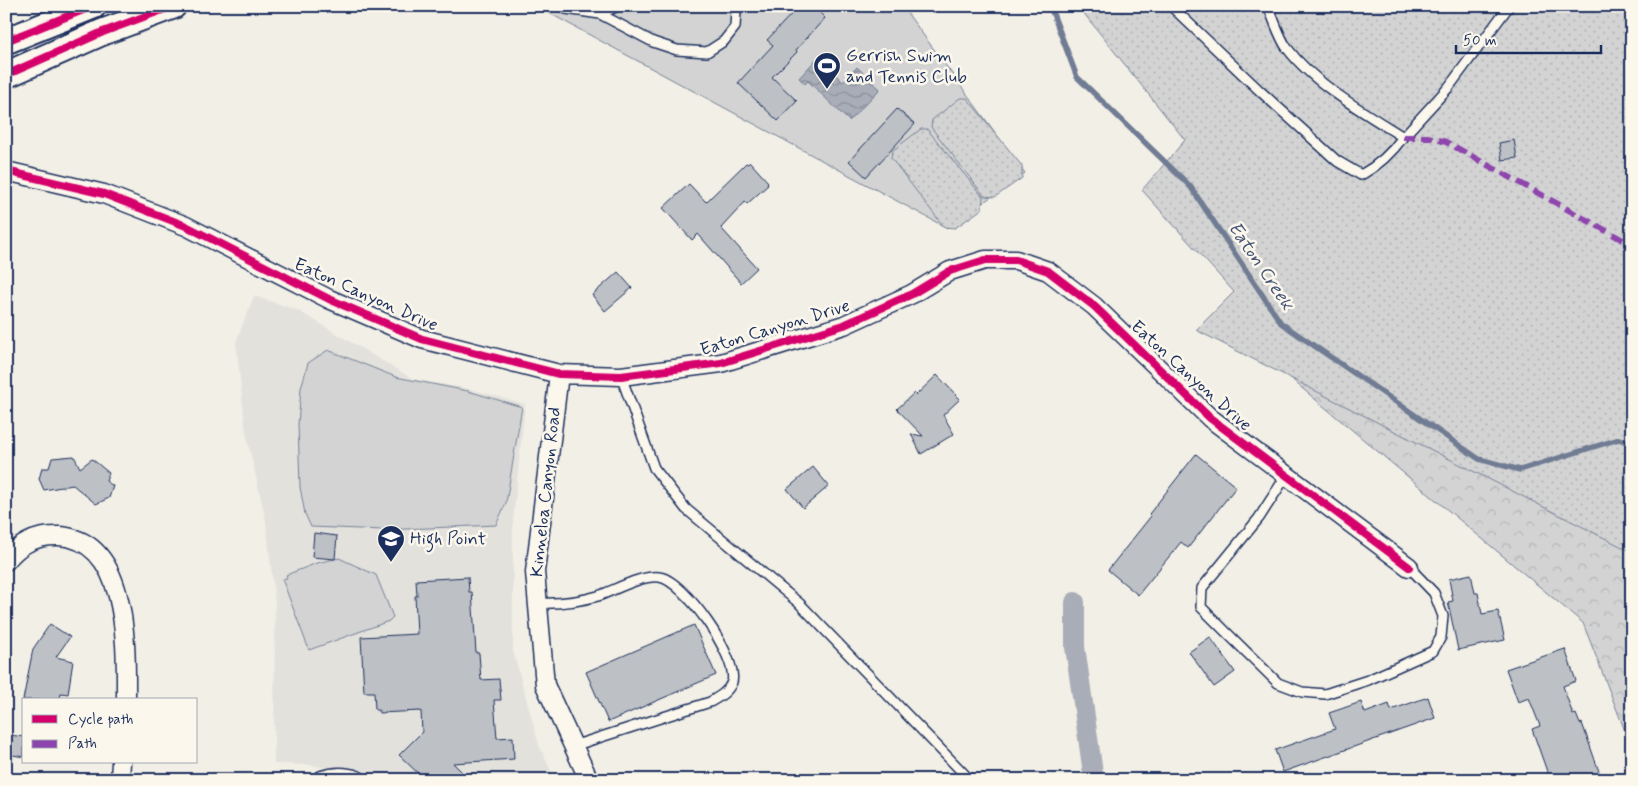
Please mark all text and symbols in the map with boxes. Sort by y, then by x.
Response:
scale bar [1456,22,1600,54]
text: 50 m [1463,31,1497,51]
place label: Gerrish Swim and Tennis Club [846,44,967,89]
sports icon: Gerrish Swim and Tennis Club [812,51,842,90]
water label: Eaton Creek [1222,217,1300,316]
street label: Eaton Canyon Drive [290,252,442,338]
street label: Eaton Canyon Drive [697,294,853,362]
street label: Eaton Canyon Drive [1125,315,1257,437]
street label: Kinneloa Canyon Road [525,406,567,578]
school or university icon: High Point [376,524,406,563]
place label: High Point [410,527,486,553]
legend [22,698,198,764]
text: Cycle path [68,710,133,730]
text: Path [68,734,97,754]

